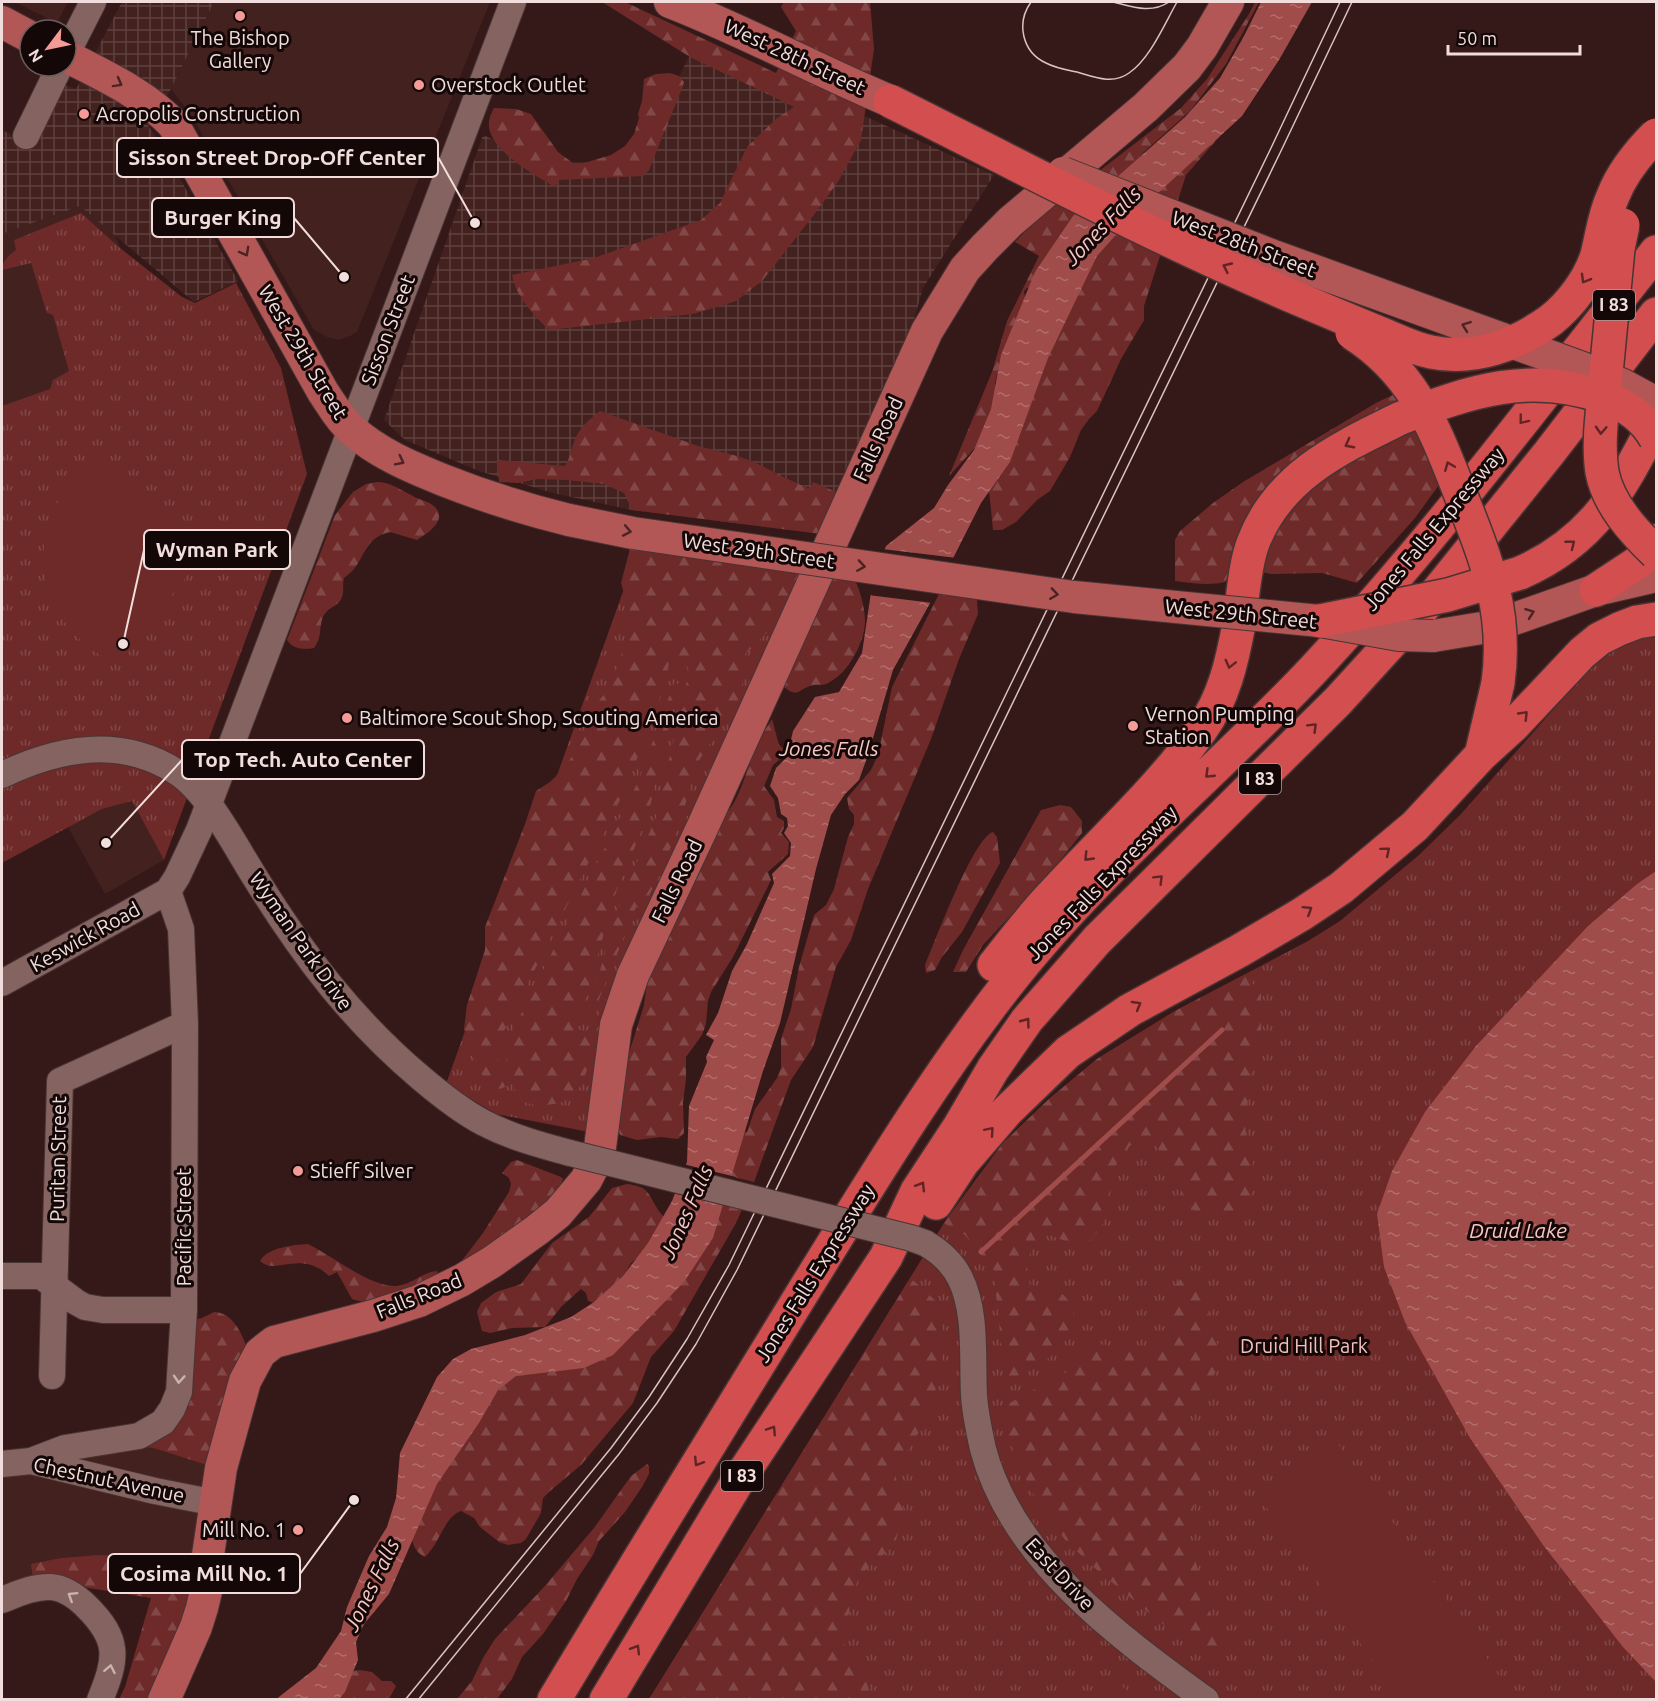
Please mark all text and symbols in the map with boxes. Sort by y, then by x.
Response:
marker: The Bishop Gallery [233,9,247,23]
street label: West 28th Street [721,14,869,99]
north arrow [18,18,78,78]
scale bar [1448,18,1580,56]
place label: The Bishop Gallery [190,26,290,72]
text: 50 m [1457,28,1497,48]
text: N [24,46,46,66]
place label: Overstock Outlet [431,73,586,96]
one-way arrow [111,76,122,87]
marker: Overstock Outlet [412,78,426,92]
place label: Acropolis Construction [96,102,300,125]
marker: Acropolis Construction [77,107,91,121]
callout: Sisson Street Drop-Off Center [117,138,438,177]
text: Sisson Street Drop-Off Center [128,145,426,169]
water label: Jones Falls [1058,181,1146,270]
callout: Burger King [152,198,294,237]
text: Burger King [164,205,282,229]
street label: West 28th Street [1169,205,1320,282]
one-way arrow [237,246,249,257]
one-way arrow [1223,262,1234,274]
street label: Sisson Street [356,271,419,388]
one-way arrow [1581,273,1593,283]
street label: West 29th Street [254,280,353,423]
road number: I 83 [1593,290,1635,320]
one-way arrow [1461,320,1472,333]
street label: Falls Road [848,393,907,484]
one-way arrow [1520,413,1531,424]
one-way arrow [1594,426,1607,435]
one-way arrow [1344,437,1355,449]
street label: Jones Falls Expressway [1359,442,1509,615]
one-way arrow [394,454,405,466]
one-way arrow [1444,461,1456,472]
one-way arrow [621,524,631,537]
street label: West 29th Street [682,528,836,573]
callout: Wyman Park [144,530,290,569]
text: Wyman Park [156,537,279,561]
one-way arrow [1564,540,1575,551]
one-way arrow [856,560,866,572]
one-way arrow [1049,588,1059,600]
street label: West 29th Street [1164,594,1318,633]
one-way arrow [1524,608,1535,621]
one-way arrow [1225,659,1238,669]
place label: Vernon Pumping Station [1145,702,1295,748]
place label: Baltimore Scout Shop, Scouting America [359,706,718,729]
marker: Baltimore Scout Shop, Scouting America [340,711,354,725]
one-way arrow [1516,711,1527,722]
marker: Vernon Pumping Station [1126,719,1140,733]
one-way arrow [1305,724,1316,735]
water label: Jones Falls [778,736,879,760]
callout: Top Tech. Auto Center [182,740,424,779]
text: Top Tech. Auto Center [194,747,412,771]
road number: I 83 [1239,764,1281,794]
one-way arrow [1206,767,1216,778]
street label: Jones Falls Expressway [1022,800,1182,965]
street label: Falls Road [647,835,707,926]
one-way arrow [1379,847,1390,858]
one-way arrow [1085,849,1096,860]
street label: Wyman Park Drive [245,867,358,1014]
one-way arrow [1151,875,1162,886]
street label: Keswick Road [26,897,144,976]
one-way arrow [1301,907,1312,918]
one-way arrow [1131,1001,1142,1013]
one-way arrow [1019,1017,1030,1028]
street label: Puritan Street [45,1096,70,1222]
one-way arrow [983,1127,994,1138]
place label: Stieff Silver [310,1159,413,1182]
water label: Jones Falls [654,1161,717,1263]
marker: Stieff Silver [291,1164,305,1178]
street label: Pacific Street [172,1168,195,1286]
street label: Jones Falls Expressway [750,1179,879,1366]
one-way arrow [913,1182,925,1192]
water label: Druid Lake [1469,1218,1567,1242]
street label: Falls Road [373,1268,465,1323]
park label: Druid Hill Park [1240,1334,1368,1357]
one-way arrow [173,1374,186,1383]
one-way arrow [764,1426,776,1436]
street label: Chestnut Avenue [31,1452,187,1507]
one-way arrow [694,1456,706,1466]
road number: I 83 [721,1461,763,1491]
place label: Mill No. 1 [202,1518,286,1541]
marker: Mill No. 1 [291,1523,305,1537]
street label: East Drive [1021,1533,1099,1614]
water label: Jones Falls [338,1534,404,1636]
callout: Cosima Mill No. 1 [108,1554,300,1593]
text: Cosima Mill No. 1 [120,1561,288,1585]
one-way arrow [68,1591,78,1603]
one-way arrow [629,1645,640,1655]
one-way arrow [103,1665,116,1675]

